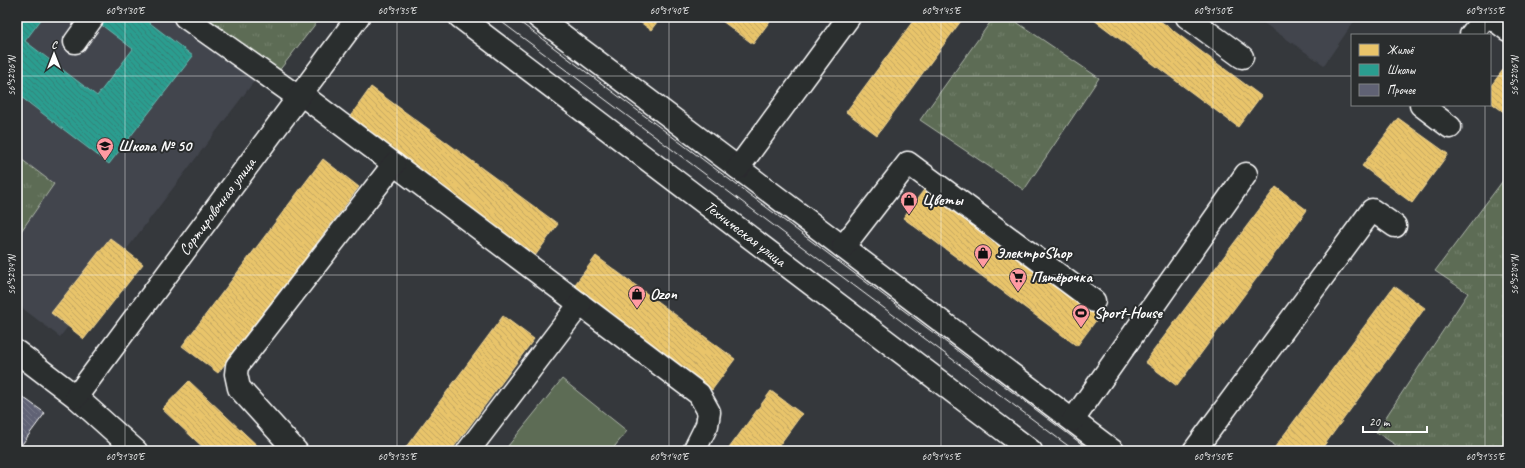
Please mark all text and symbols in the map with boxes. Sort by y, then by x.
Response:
text: 60°31'30"E [106,4,146,17]
text: 60°31'35"E [378,4,418,17]
text: 60°31'40"E [650,4,690,17]
text: 60°31'45"E [922,4,962,17]
text: 60°31'50"E [1194,4,1234,17]
text: 60°31'55"E [1466,4,1506,17]
north arrow [34,34,74,74]
legend [1351,34,1491,106]
text: С [51,37,58,51]
text: Жильё [1387,42,1415,58]
text: 56°52'06"N [5,54,18,96]
text: 56°52'06"N [1508,54,1521,96]
text: Школы [1387,62,1417,78]
text: Прочее [1387,82,1416,98]
school or university icon: Школа № 50 [95,136,115,161]
place label: Школа № 50 [118,136,193,156]
street label: Сортировочная улица [174,153,261,260]
shop icon: Цветы [899,190,919,215]
place label: Цветы [922,190,964,210]
street label: Техническая улица [700,196,791,272]
shop icon: ЭлектроShop [973,243,993,268]
place label: ЭлектроShop [996,243,1074,263]
text: 56°52'04"N [5,253,18,295]
text: 56°52'04"N [1508,253,1521,295]
supermarket icon: Пятёрочка [1008,267,1028,292]
place label: Пятёрочка [1031,267,1093,287]
shop icon: Ozon [627,284,647,309]
place label: Ozon [650,284,677,304]
sports icon: Sport-House [1071,303,1091,328]
place label: Sport-House [1094,303,1164,323]
scale bar [1363,408,1427,434]
text: 20 m [1369,414,1391,430]
text: 60°31'30"E [106,450,146,463]
text: 60°31'35"E [378,450,418,463]
text: 60°31'40"E [650,450,690,463]
text: 60°31'45"E [922,450,962,463]
text: 60°31'50"E [1194,450,1234,463]
text: 60°31'55"E [1466,450,1506,463]

